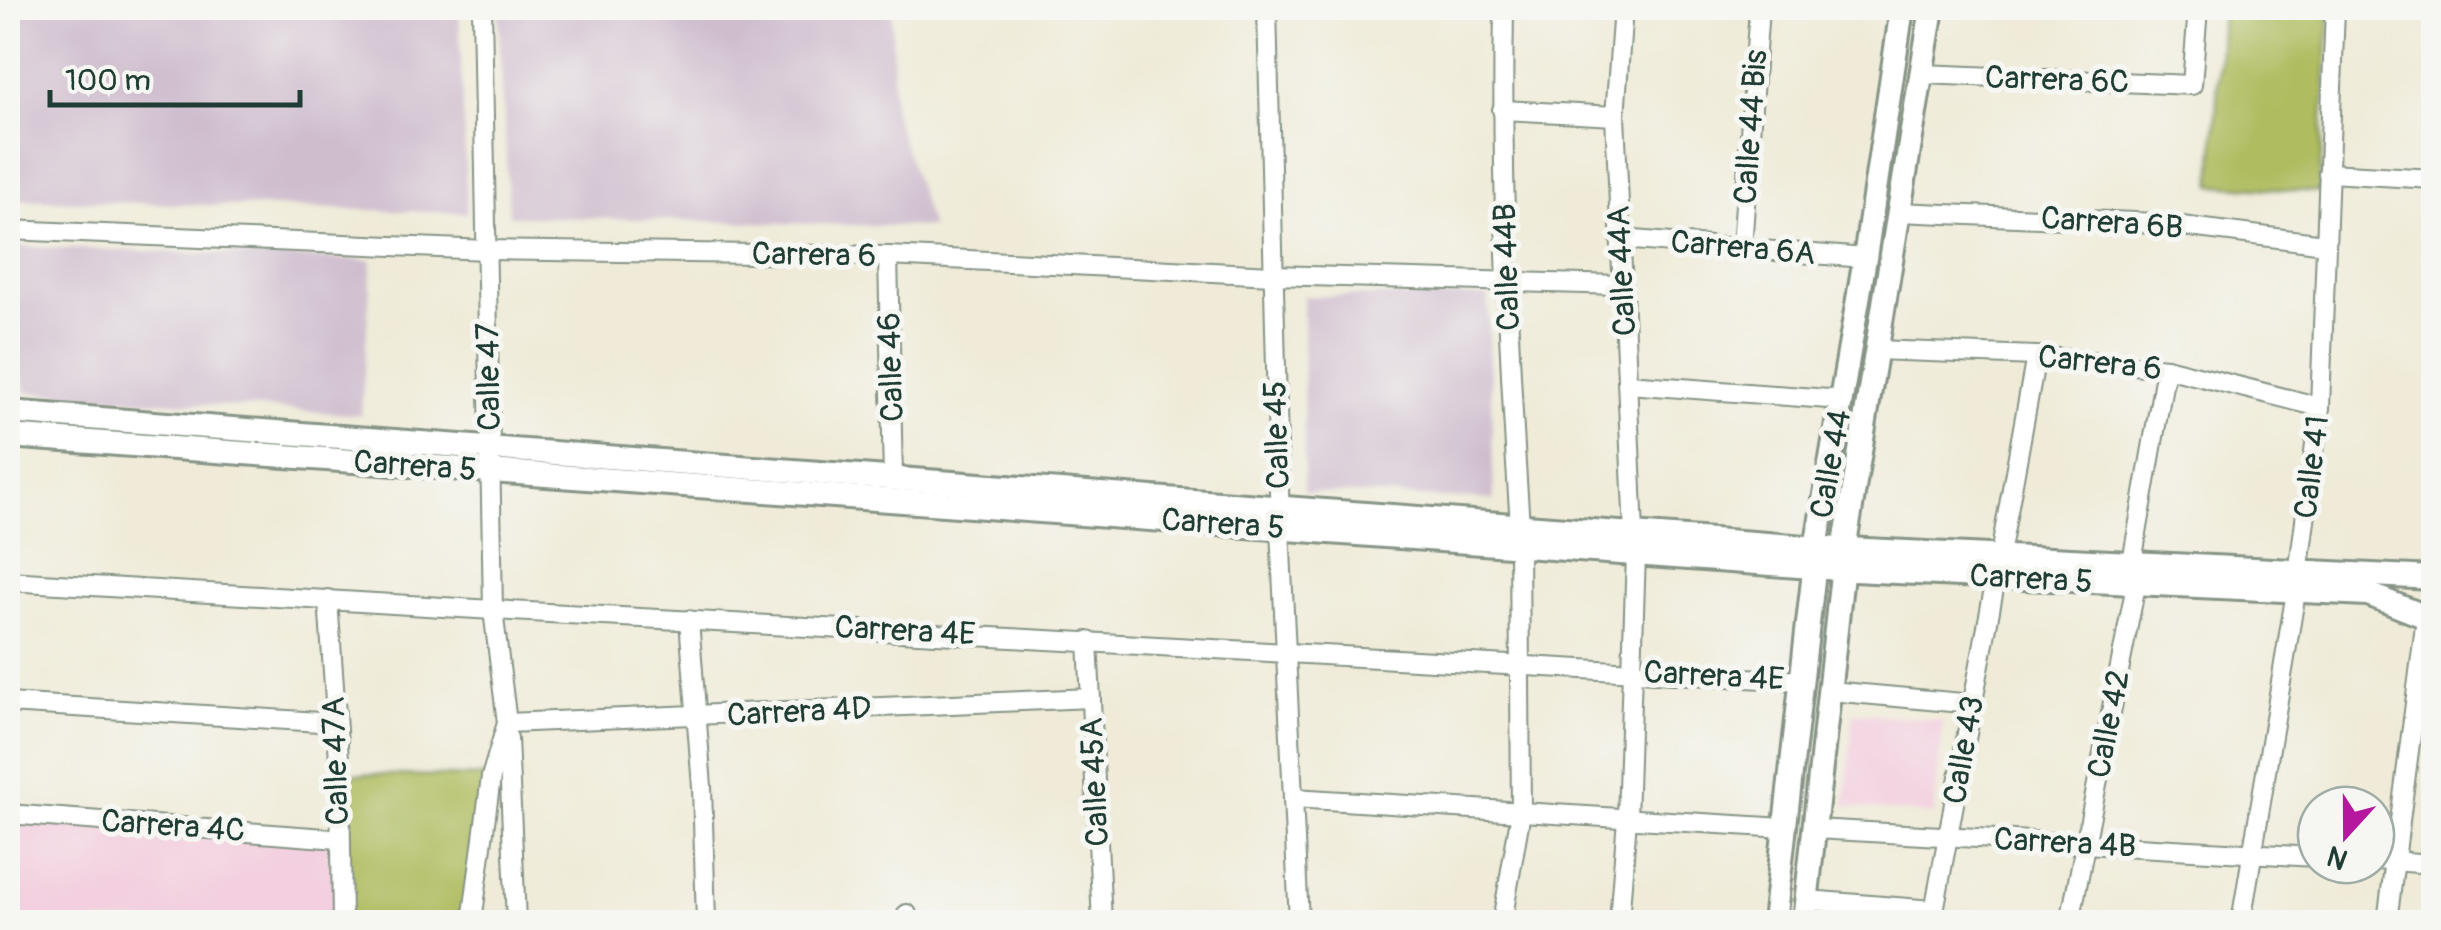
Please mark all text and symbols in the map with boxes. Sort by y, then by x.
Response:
scale bar [50,45,300,107]
street label: Calle 44 Bis [1726,48,1776,206]
street label: Carrera 6C [1984,57,2130,103]
text: 100 m [65,62,151,99]
street label: Carrera 6B [2039,198,2185,248]
street label: Calle 44B [1485,202,1529,332]
street label: Calle 44A [1599,205,1645,337]
street label: Carrera 6A [1669,222,1817,274]
street label: Carrera 6 [751,234,877,276]
street label: Calle 46 [869,311,913,423]
street label: Calle 47 [468,323,510,431]
street label: Carrera 6 [2036,337,2164,389]
street label: Calle 45 [1255,380,1299,490]
street label: Calle 44 [1802,407,1860,521]
street label: Calle 41 [2286,413,2338,521]
street label: Carrera 5 [352,442,478,490]
street label: Carrera 5 [1160,500,1286,548]
street label: Carrera 5 [1968,556,2094,602]
street label: Carrera 4E [834,607,976,655]
street label: Carrera 4E [1643,652,1785,700]
street label: Calle 42 [2079,667,2139,781]
street label: Carrera 4D [726,688,872,736]
street label: Calle 43 [1935,693,1993,807]
street label: Calle 47A [314,696,358,826]
street label: Calle 45A [1072,716,1118,848]
north arrow [2296,785,2396,885]
street label: Carrera 4C [100,801,246,851]
street label: Carrera 4B [1993,819,2137,867]
text: N [2322,837,2353,877]

